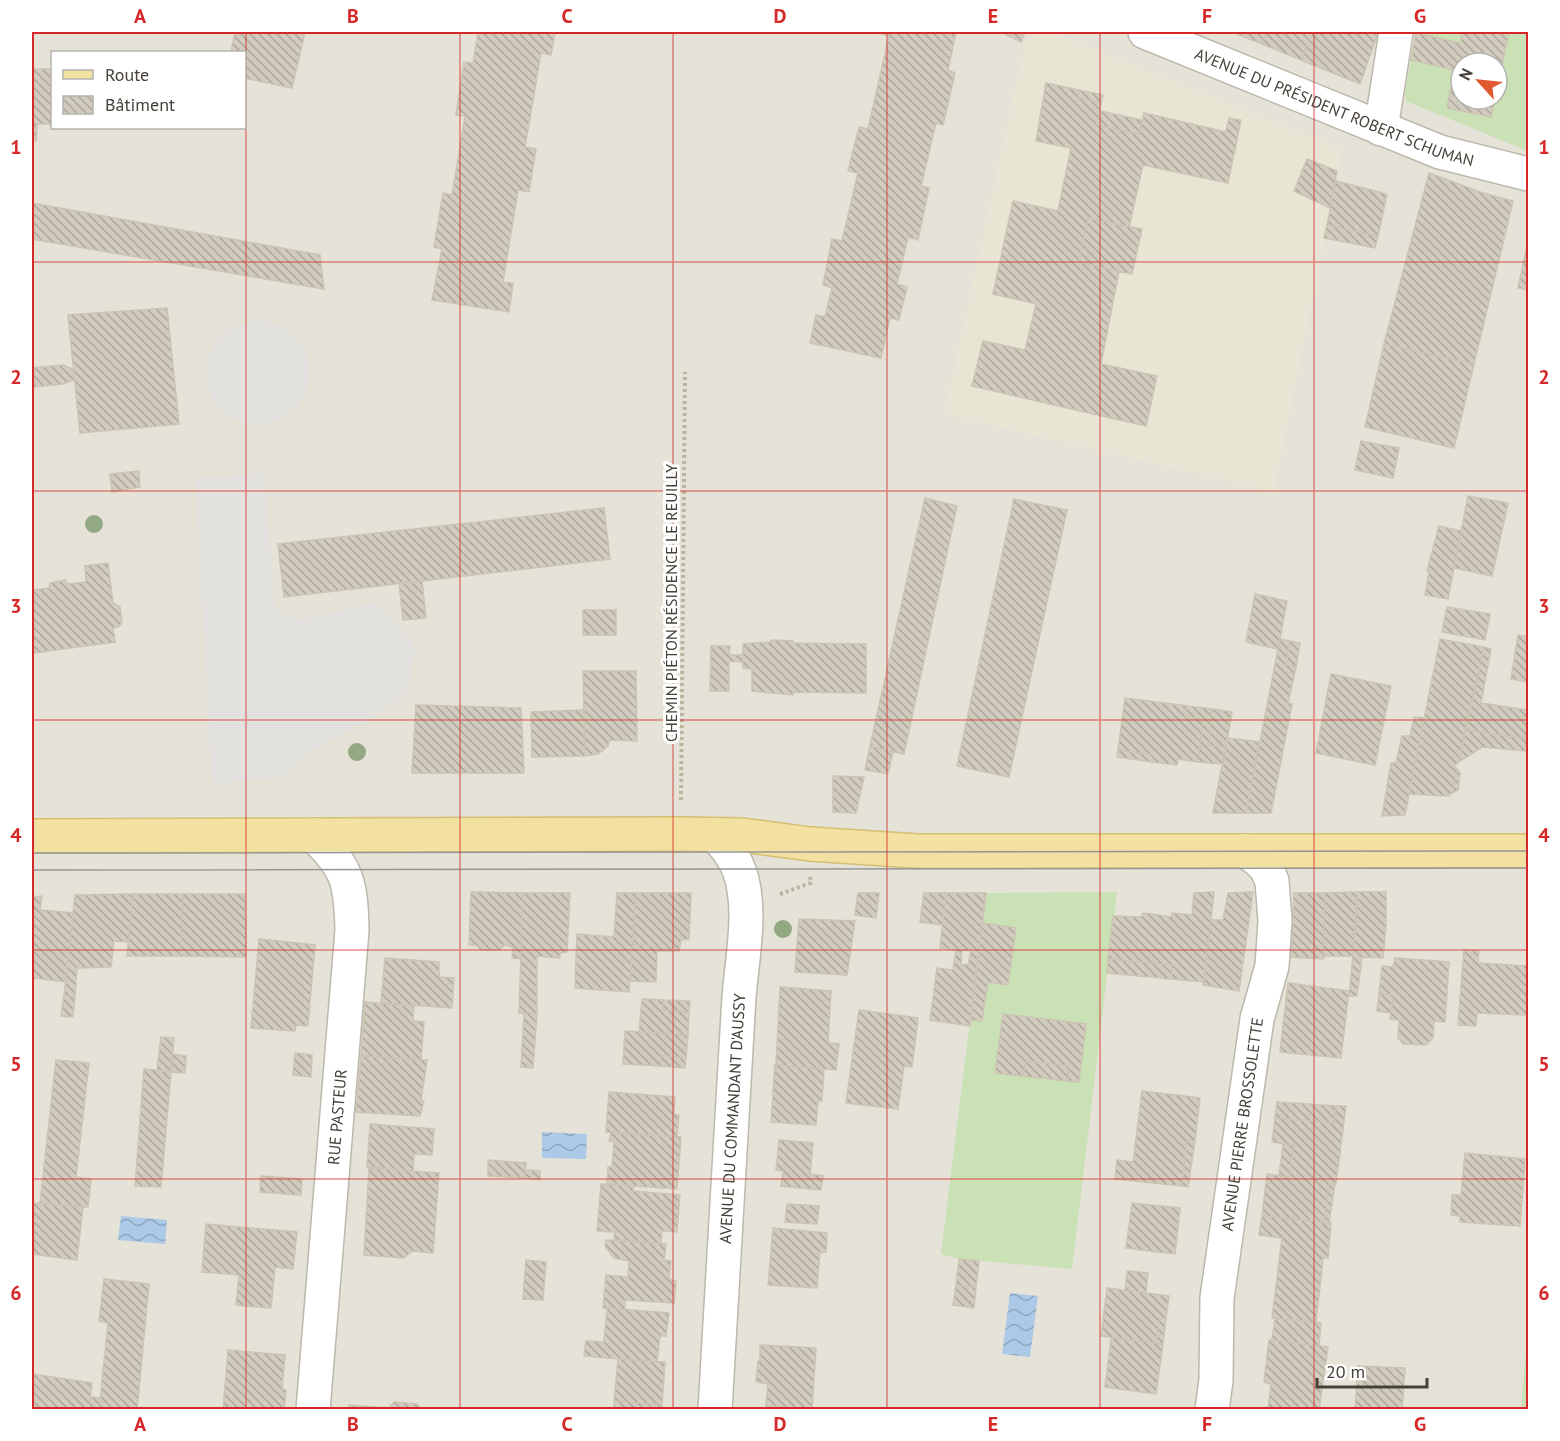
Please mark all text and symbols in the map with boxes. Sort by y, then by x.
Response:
text: A [134,3,147,29]
text: B [347,3,359,29]
text: C [561,3,573,29]
text: D [774,3,787,29]
text: E [988,3,998,29]
text: F [1202,3,1212,29]
text: G [1414,3,1426,29]
street label: AVENUE DU PRÉSIDENT ROBERT SCHUMAN [1193,43,1479,169]
legend [51,51,246,129]
north arrow [1449,51,1509,111]
text: Route [105,63,149,86]
text: Bâtiment [105,93,175,116]
text: 1 [10,134,22,160]
text: 1 [1538,134,1550,160]
text: 2 [10,364,22,390]
text: 2 [1538,364,1550,390]
street label: CHEMIN PIÉTON RÉSIDENCE LE REUILLY [661,464,681,742]
text: 3 [10,593,22,619]
text: 3 [1538,593,1550,619]
text: 4 [10,822,22,848]
text: 4 [1538,822,1550,848]
street label: AVENUE DU COMMANDANT D'AUSSY [715,993,749,1244]
street label: AVENUE PIERRE BROSSOLETTE [1217,1016,1267,1232]
text: 5 [10,1051,22,1077]
text: 5 [1538,1051,1550,1077]
street label: RUE PASTEUR [323,1068,351,1166]
text: 6 [10,1280,22,1306]
text: 6 [1538,1280,1550,1306]
scale bar [1317,1351,1426,1389]
text: 20 m [1326,1360,1365,1383]
text: A [134,1411,147,1437]
text: B [347,1411,359,1437]
text: C [561,1411,573,1437]
text: D [774,1411,787,1437]
text: E [988,1411,998,1437]
text: F [1202,1411,1212,1437]
text: G [1414,1411,1426,1437]

